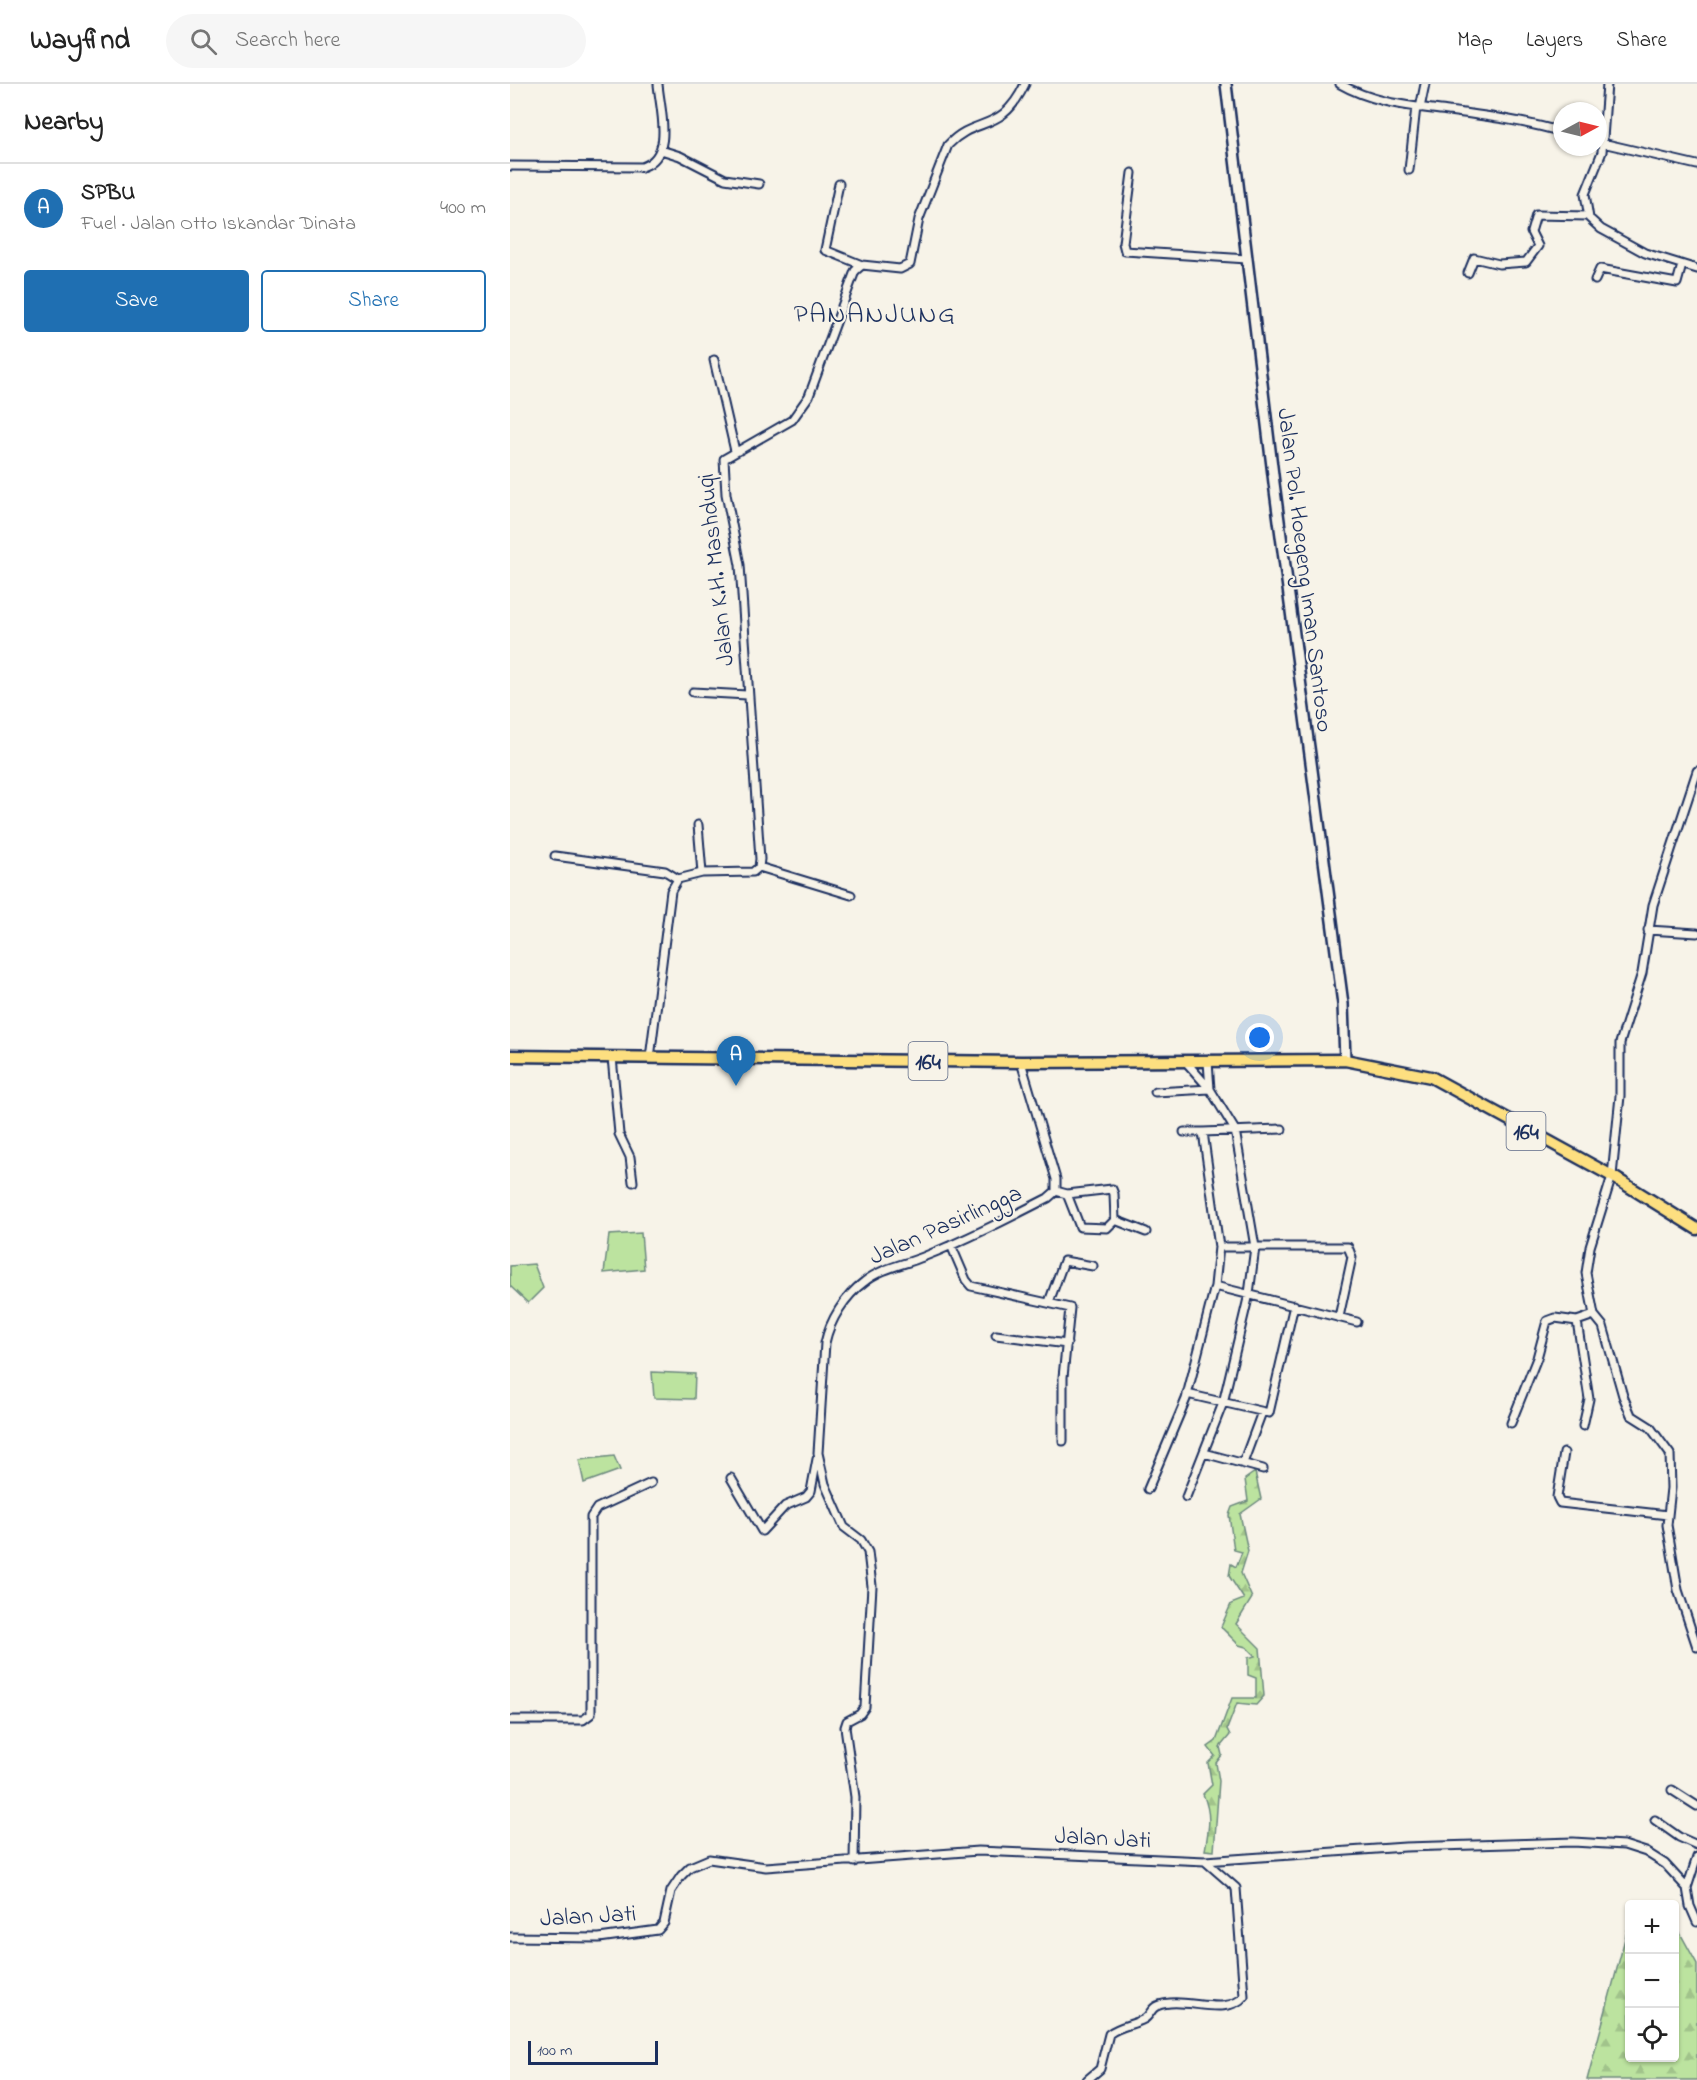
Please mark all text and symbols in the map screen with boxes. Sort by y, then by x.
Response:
search box [166,14,586,68]
text: Wayfind [30,21,130,62]
icon: search [187,25,220,58]
text: Search here [235,25,340,57]
text: Map [1457,26,1493,56]
text: Layers [1526,26,1583,56]
text: Share [1616,26,1667,56]
north arrow [1553,102,1607,156]
text: Nearby [24,104,103,142]
text: SPBU [81,178,135,210]
text: A [37,194,50,223]
text: 400 m [440,194,486,223]
text: Fuel · Jalan Otto Iskandar Dinata [81,210,356,239]
button: Save [24,270,249,332]
button: Share [261,270,486,332]
district label: PANANJUNG [794,296,956,335]
street label: Jalan Pol. Hoegeng Iman Santoso [1266,406,1341,734]
street label: Jalan K.H. Mashduqi [690,472,745,668]
your location [1245,1023,1274,1052]
pin: A [716,1036,756,1086]
road number: 164 [908,1042,948,1080]
road number: 164 [1506,1112,1546,1150]
street label: Jalan Pasirlingga [864,1177,1028,1276]
street label: Jalan Jati [1054,1819,1152,1859]
street label: Jalan Jati [539,1897,637,1937]
map controls [1625,1900,1679,2062]
button: + [1625,1900,1679,1954]
button: − [1625,1954,1679,2008]
button: locate [1625,2008,1679,2062]
scale bar [528,2038,658,2066]
text: 100 m [537,2039,572,2063]

